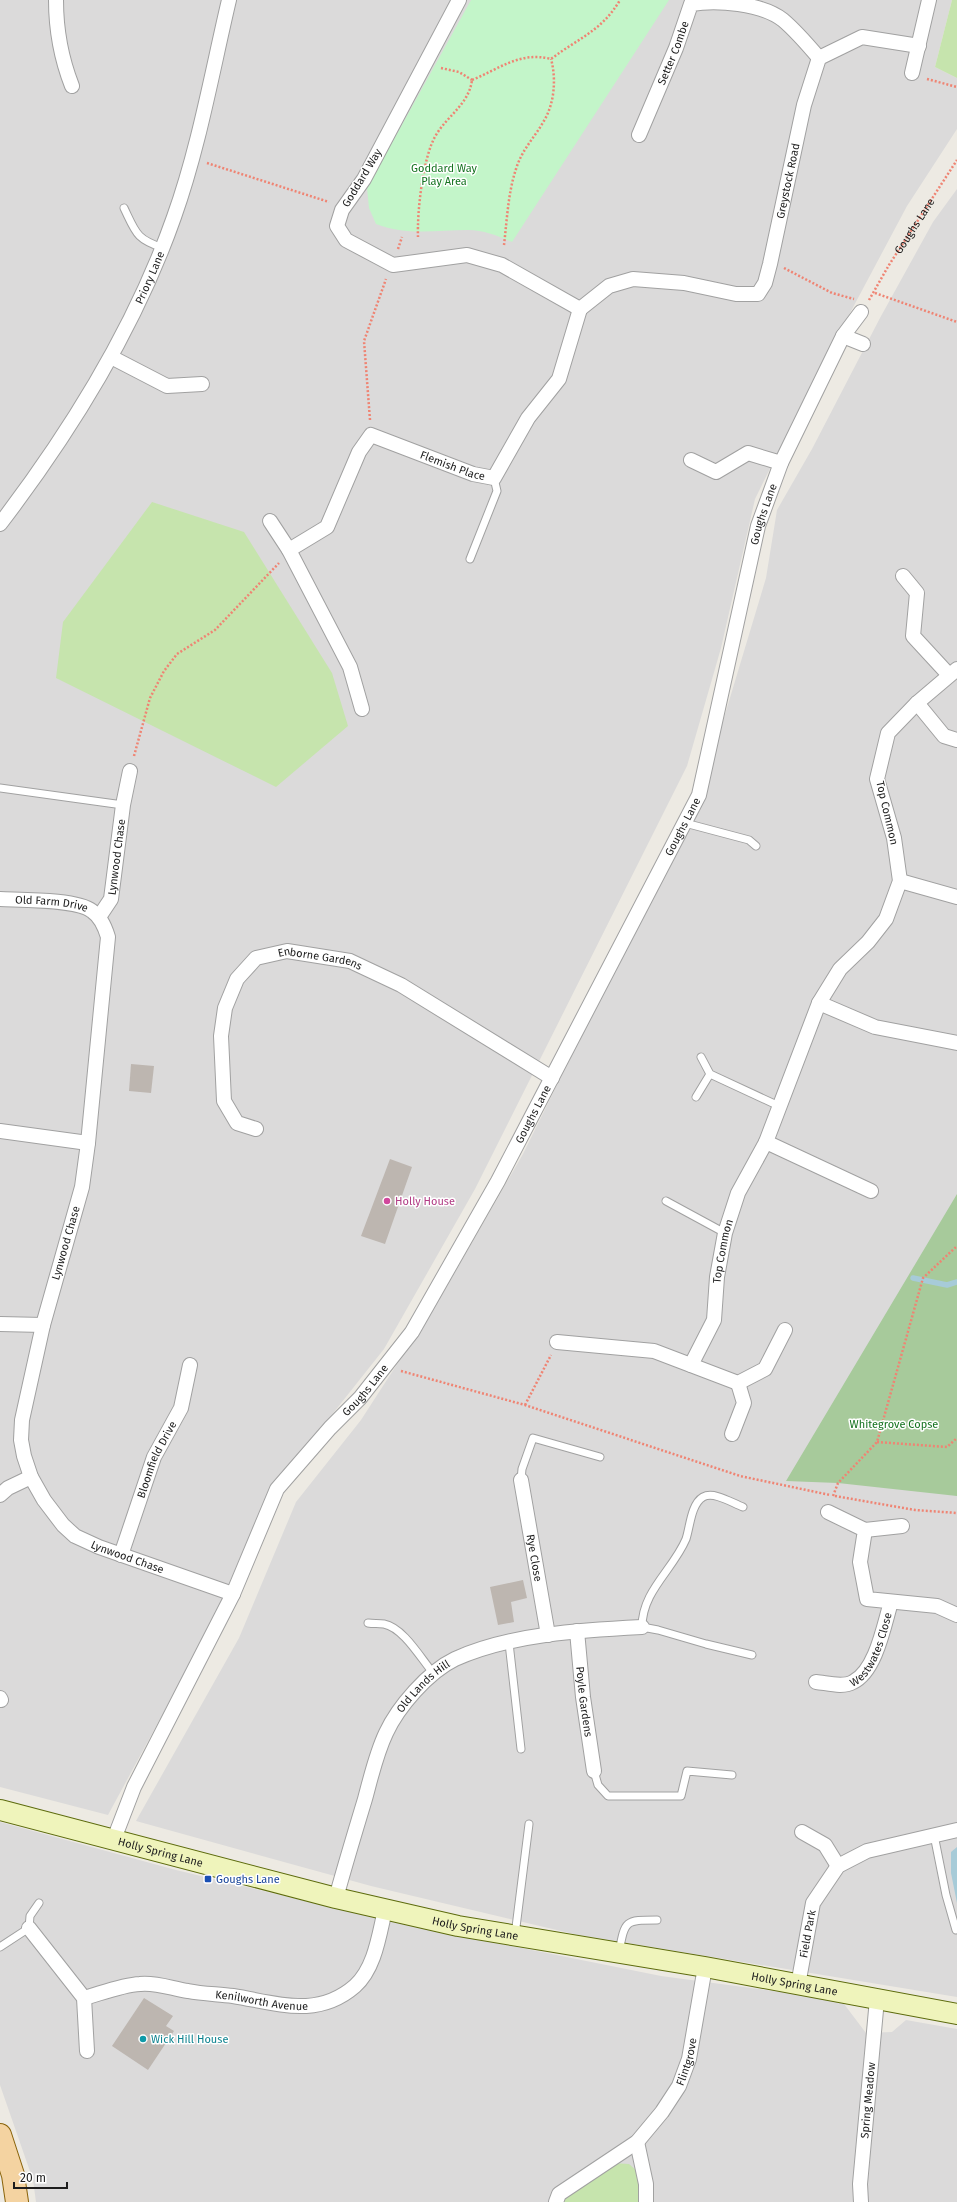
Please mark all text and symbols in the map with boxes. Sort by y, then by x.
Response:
street label: Setter Combe [655,19,691,87]
street label: Greystock Road [773,142,802,220]
street label: Goddard Way [339,146,385,210]
park label: Goddard Way Play Area [411,162,478,188]
street label: Goughs Lane [892,195,937,256]
street label: Priory Lane [132,249,167,306]
street label: Flemish Place [418,448,486,483]
street label: Goughs Lane [748,482,779,546]
street label: Top Common [873,780,901,846]
street label: Goughs Lane [662,795,703,858]
street label: Lynwood Chase [105,818,128,896]
street label: Old Farm Drive [15,893,90,914]
street label: Enborne Gardens [277,944,364,972]
street label: Goughs Lane [512,1083,553,1145]
place label: Holly House [395,1195,455,1208]
marker: Holly House [382,1196,392,1206]
street label: Lynwood Chase [49,1205,83,1281]
street label: Top Common [710,1217,736,1284]
street label: Goughs Lane [339,1362,391,1419]
park label: Whitegrove Copse [850,1418,938,1431]
street label: Bloomfield Drive [134,1419,179,1500]
street label: Rye Close [524,1533,545,1582]
street label: Lynwood Chase [89,1538,166,1576]
street label: Westwates Close [847,1611,894,1689]
street label: Old Lands Hill [394,1657,452,1715]
street label: Poyle Gardens [574,1666,595,1738]
street label: Holly Spring Lane [117,1835,205,1869]
place label: Goughs Lane [216,1873,280,1886]
marker: Goughs Lane [203,1874,213,1884]
street label: Field Park [797,1908,818,1959]
street label: Holly Spring Lane [431,1914,519,1942]
street label: Holly Spring Lane [750,1969,839,1998]
street label: Kenilworth Avenue [215,1988,308,2013]
place label: Wick Hill House [151,2033,228,2046]
marker: Wick Hill House [138,2034,148,2044]
street label: Flintgrove [673,2037,699,2087]
street label: Spring Meadow [858,2062,878,2139]
scale bar [14,2164,67,2190]
text: 20 m [20,2171,46,2185]

